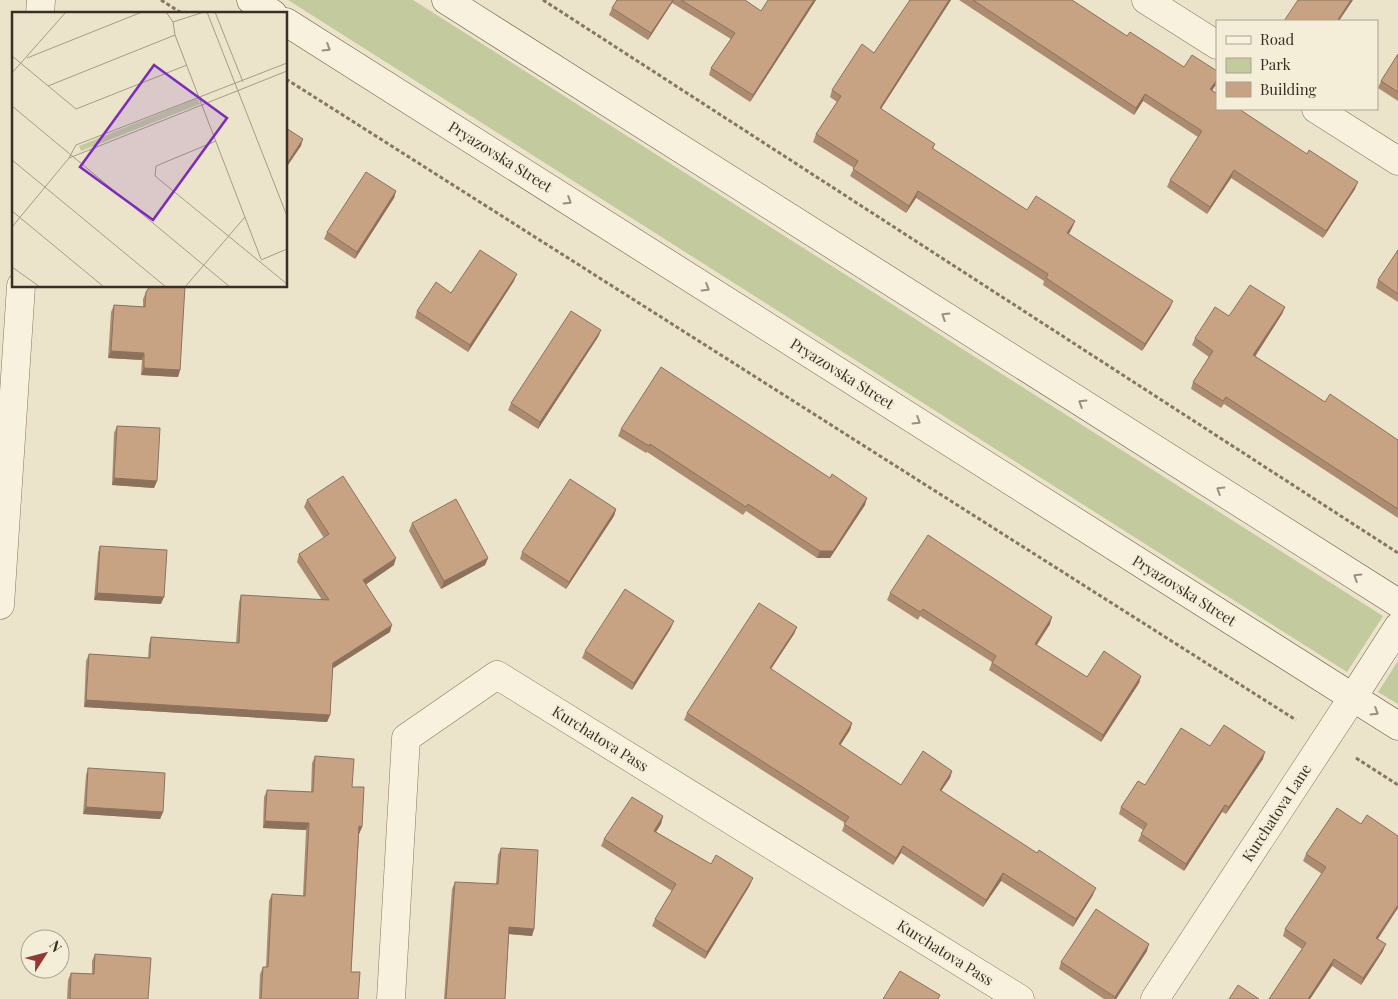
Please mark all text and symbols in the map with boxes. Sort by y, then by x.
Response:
inset map [12,12,288,288]
legend [1216,20,1378,110]
text: Road [1260,29,1294,49]
one-way arrow [322,42,331,52]
text: Park [1260,54,1292,74]
text: Building [1260,79,1317,99]
street label: Pryazovska Street [445,116,557,197]
one-way arrow [563,194,572,204]
one-way arrow [700,281,709,291]
one-way arrow [941,313,950,323]
street label: Pryazovska Street [787,333,899,414]
one-way arrow [1079,400,1088,410]
one-way arrow [911,415,920,425]
one-way arrow [1216,487,1225,496]
street label: Pryazovska Street [1129,550,1241,631]
one-way arrow [1353,574,1362,583]
street label: Kurchatova Pass [549,701,652,776]
one-way arrow [1370,705,1379,715]
street label: Kurchatova Lane [1237,760,1315,865]
street label: Kurchatova Pass [894,915,997,990]
north arrow [20,929,70,979]
text: N [45,936,67,956]

